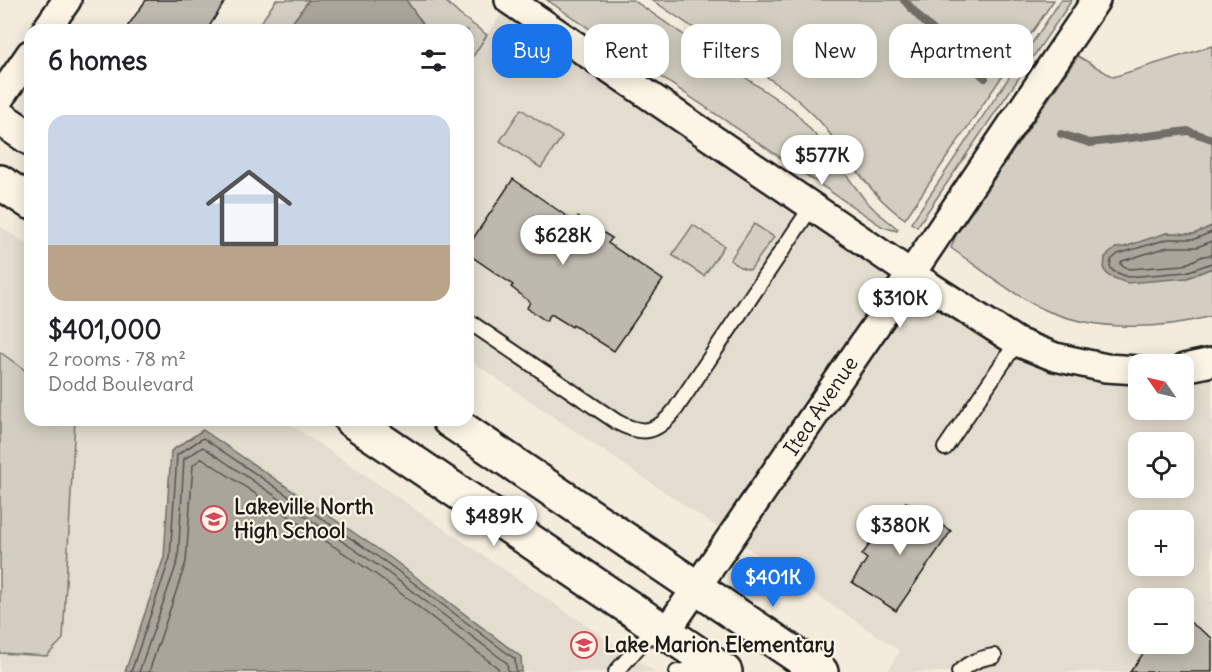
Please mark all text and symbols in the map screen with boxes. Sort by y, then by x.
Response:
chip: Buy [492,24,572,78]
chip: Rent [584,24,669,78]
chip: Filters [681,24,781,78]
chip: New [793,24,877,78]
chip: Apartment [889,24,1033,78]
text: 6 homes [48,44,147,77]
icon: filters [417,44,450,77]
pin: $577K [780,135,864,186]
text: $577K [795,142,849,167]
icon: home [195,154,303,262]
pin: $628K [521,215,605,266]
text: $628K [534,222,592,247]
pin: $310K [858,278,942,329]
text: $310K [872,285,928,310]
text: $401,000 [48,313,162,346]
text: 2 rooms · 78 m² [48,346,186,371]
street label: Itea Avenue [777,351,864,461]
north arrow [1128,354,1194,420]
map controls [1128,354,1194,654]
text: Dodd Boulevard [48,371,194,396]
button: locate [1128,432,1194,498]
place label: Lakeville North High School [234,493,374,544]
pin: $489K [452,496,536,547]
text: $489K [465,503,523,528]
school or university icon: Lakeville North High School [199,504,229,534]
pin: $380K [858,505,942,556]
button: + [1128,510,1194,576]
text: $380K [870,512,930,537]
pin: $401K [731,557,815,608]
text: $401K [745,564,801,589]
button: − [1128,588,1194,654]
school or university icon: Lake Marion Elementary [569,630,599,660]
place label: Lake Marion Elementary [604,631,835,658]

